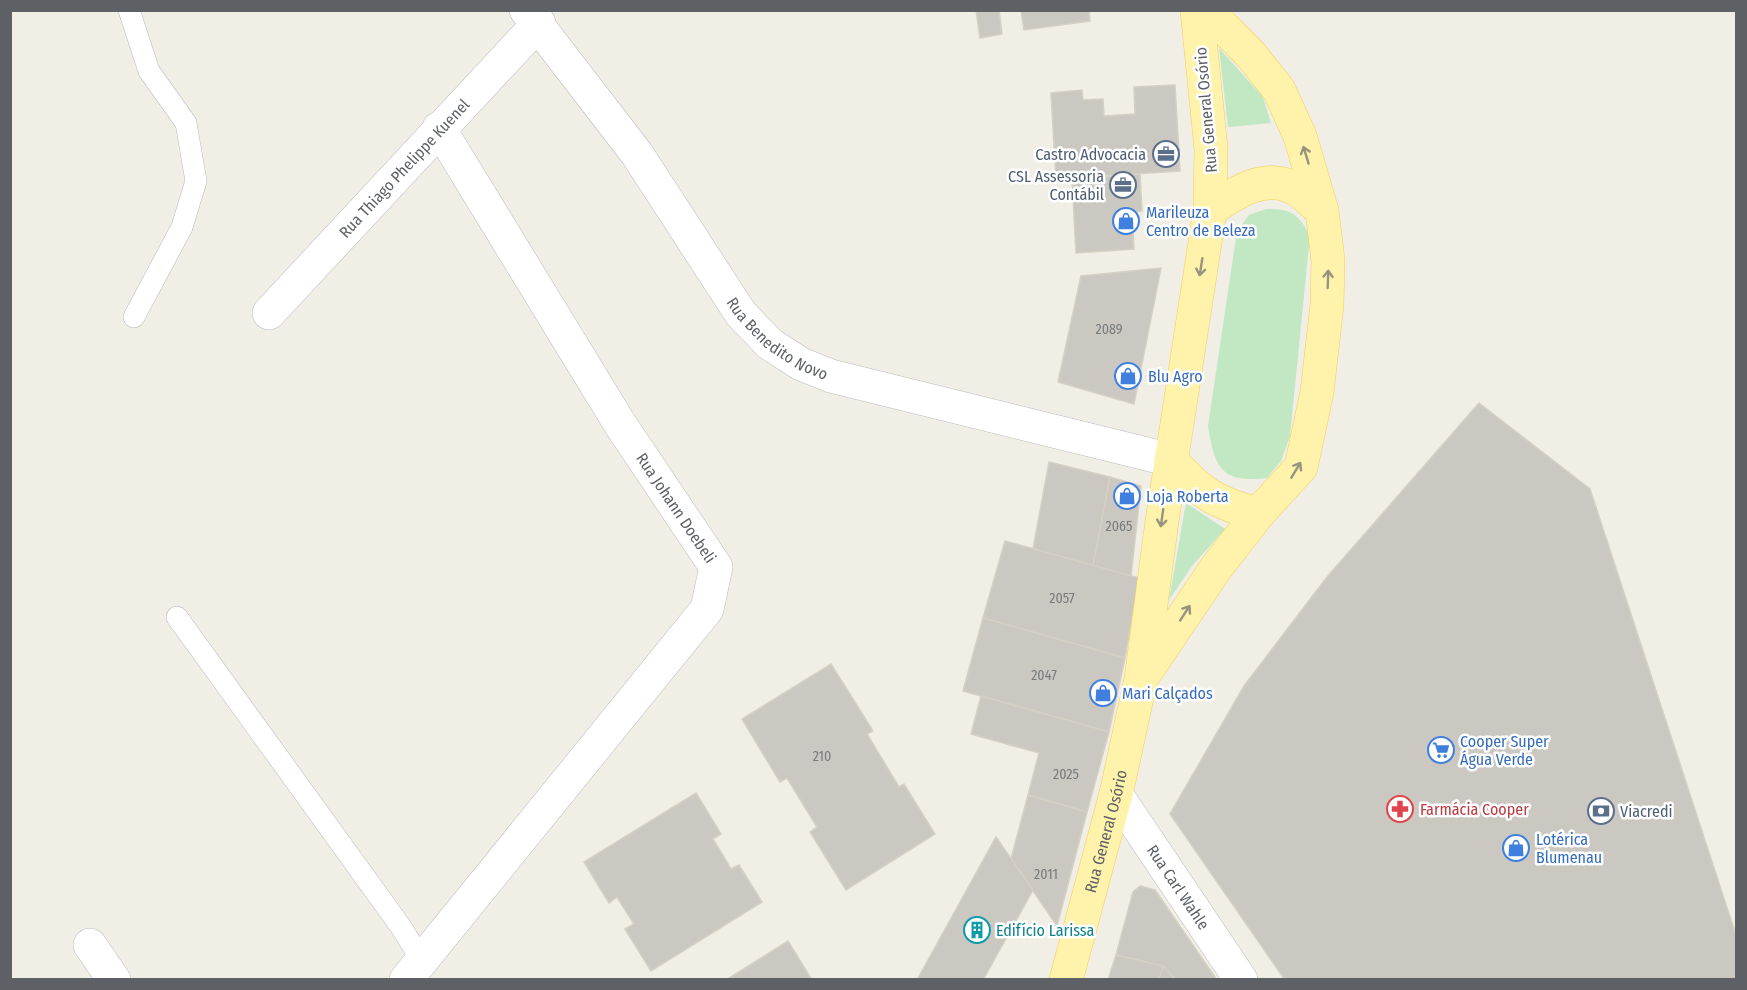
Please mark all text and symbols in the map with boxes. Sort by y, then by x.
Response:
street label: Rua General Osório [1191,46,1221,174]
street label: Rua Thiago Phelippe Kuenel [335,95,473,241]
office icon: Castro Advocacia [1151,139,1181,169]
place label: Castro Advocacia [1035,145,1146,164]
one-way arrow [1300,146,1311,165]
place label: CSL Assessoria Contábil [1008,167,1104,204]
office icon: CSL Assessoria Contábil [1108,170,1138,200]
place label: Marileuza Centro de Beleza [1146,203,1256,240]
shop icon: Marileuza Centro de Beleza [1111,206,1141,236]
one-way arrow [1196,257,1207,277]
one-way arrow [1322,270,1333,290]
street label: Rua Benedito Novo [723,294,831,383]
house number: 2089 [1095,321,1123,338]
shop icon: Blu Agro [1113,361,1143,391]
place label: Blu Agro [1148,367,1203,386]
street label: Rua Johann Doebeli [632,449,720,567]
one-way arrow [1290,462,1303,479]
shop icon: Loja Roberta [1112,481,1142,511]
place label: Loja Roberta [1146,487,1229,506]
one-way arrow [1157,508,1168,528]
house number: 2065 [1106,518,1132,535]
house number: 2057 [1049,590,1075,607]
one-way arrow [1179,605,1191,622]
house number: 2047 [1031,667,1057,684]
shop icon: Mari Calçados [1088,678,1118,708]
place label: Mari Calçados [1122,684,1213,703]
place label: Cooper Super Água Verde [1460,732,1549,769]
supermarket icon: Cooper Super Água Verde [1426,735,1456,765]
house number: 210 [813,748,831,765]
house number: 2025 [1053,766,1079,783]
street label: Rua General Osório [1080,768,1130,895]
pharmacy icon: Farmácia Cooper [1385,794,1415,824]
bank icon: Viacredi [1586,796,1616,826]
place label: Farmácia Cooper [1420,800,1529,819]
place label: Viacredi [1620,802,1673,821]
place label: Lotérica Blumenau [1536,830,1602,867]
shop icon: Lotérica Blumenau [1501,833,1531,863]
street label: Rua Carl Wahle [1143,841,1214,933]
house number: 2011 [1034,866,1058,883]
building icon: Edifício Larissa [962,915,992,945]
place label: Edifício Larissa [996,921,1095,940]

